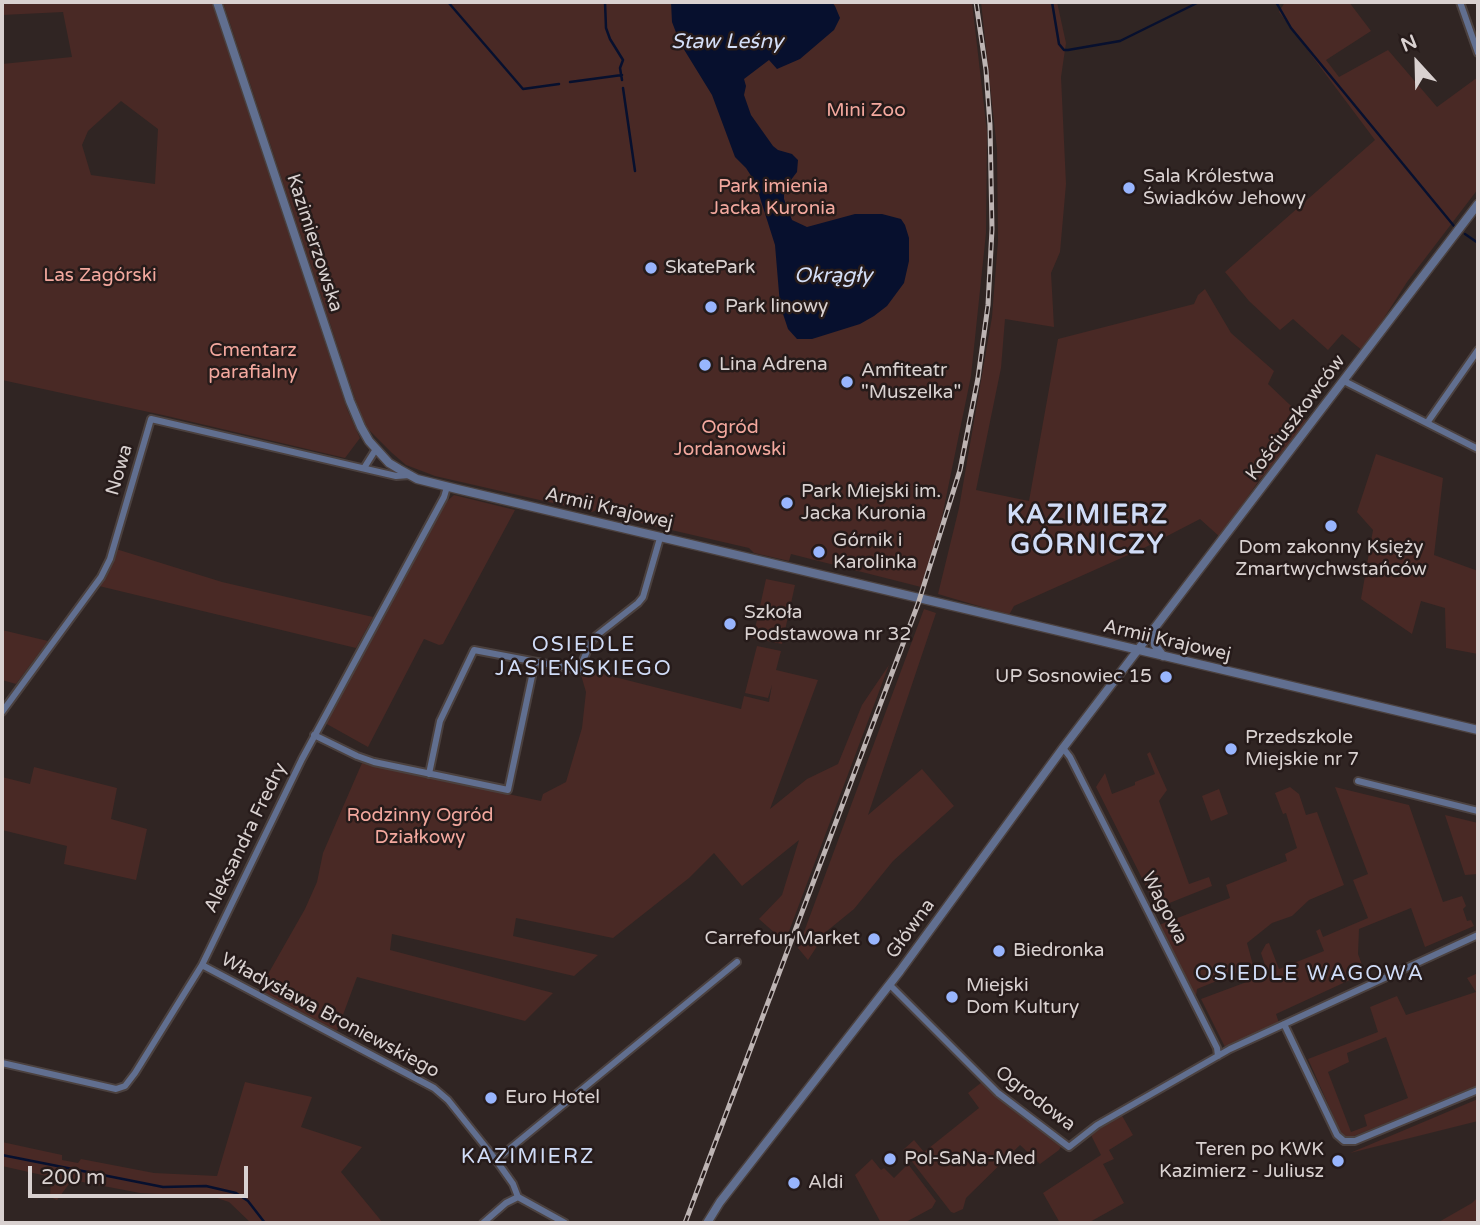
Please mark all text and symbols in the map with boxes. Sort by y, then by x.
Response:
north arrow [1382,28,1452,98]
water label: Staw Leśny [671,29,783,55]
text: N [1398,30,1420,57]
park label: Mini Zoo [826,100,906,122]
place label: Sala Królestwa Świadków Jehowy [1143,166,1306,210]
street label: Kazimierzowska [281,171,347,315]
park label: Park imienia Jacka Kuronia [710,176,836,220]
marker: Sala Królestwa Świadków Jehowy [1121,180,1137,196]
place label: SkatePark [665,257,755,279]
marker: SkatePark [643,260,659,276]
water label: Okrągły [794,263,872,289]
park label: Las Zagórski [43,265,157,287]
place label: Park linowy [725,296,828,318]
marker: Park linowy [703,299,719,315]
park label: Cmentarz parafialny [208,340,298,384]
street label: Kościuszkowców [1241,351,1351,485]
place label: Lina Adrena [719,354,828,376]
marker: Lina Adrena [697,357,713,373]
place label: Amfiteatr "Muszelka" [861,360,961,404]
marker: Amfiteatr "Muszelka" [839,374,855,390]
park label: Ogród Jordanowski [674,417,786,461]
street label: Nowa [102,442,138,498]
place label: Park Miejski im. Jacka Kuronia [801,481,941,525]
street label: Armii Krajowej [543,483,675,535]
marker: Park Miejski im. Jacka Kuronia [779,495,795,511]
district label: KAZIMIERZ GÓRNICZY [1008,500,1168,562]
marker: Dom zakonny Księży Zmartwychwstańców [1323,518,1339,534]
place label: Górnik i Karolinka [833,530,917,574]
place label: Dom zakonny Księży Zmartwychwstańców [1235,537,1427,581]
marker: Górnik i Karolinka [811,544,827,560]
place label: Szkoła Podstawowa nr 32 [744,602,911,646]
street label: Armii Krajowej [1101,615,1233,667]
marker: Szkoła Podstawowa nr 32 [722,616,738,632]
district label: OSIEDLE JASIEŃSKIEGO [497,632,671,682]
place label: UP Sosnowiec 15 [995,666,1152,688]
marker: UP Sosnowiec 15 [1158,669,1174,685]
place label: Przedszkole Miejskie nr 7 [1245,727,1359,771]
marker: Przedszkole Miejskie nr 7 [1223,741,1239,757]
street label: Aleksandra Fredry [200,759,292,917]
park label: Rodzinny Ogród Działkowy [347,805,493,849]
street label: Wagowa [1136,868,1192,948]
street label: Główna [882,895,940,963]
place label: Carrefour Market [705,928,860,950]
marker: Carrefour Market [866,931,882,947]
place label: Biedronka [1013,940,1104,962]
marker: Biedronka [991,943,1007,959]
street label: Władysława Broniewskiego [217,949,443,1083]
district label: OSIEDLE WAGOWA [1196,961,1424,987]
place label: Miejski Dom Kultury [966,975,1079,1019]
marker: Miejski Dom Kultury [944,989,960,1005]
street label: Ogrodowa [990,1061,1080,1137]
place label: Euro Hotel [505,1087,600,1109]
marker: Euro Hotel [483,1090,499,1106]
place label: Teren po KWK Kazimierz - Juliusz [1159,1139,1324,1183]
district label: KAZIMIERZ [462,1144,594,1170]
place label: Pol-SaNa-Med [904,1148,1036,1170]
marker: Pol-SaNa-Med [882,1151,898,1167]
scale bar [32,1152,252,1196]
marker: Teren po KWK Kazimierz - Juliusz [1330,1153,1346,1169]
text: 200 m [41,1165,105,1190]
place label: Aldi [808,1172,844,1194]
marker: Aldi [786,1175,802,1191]

